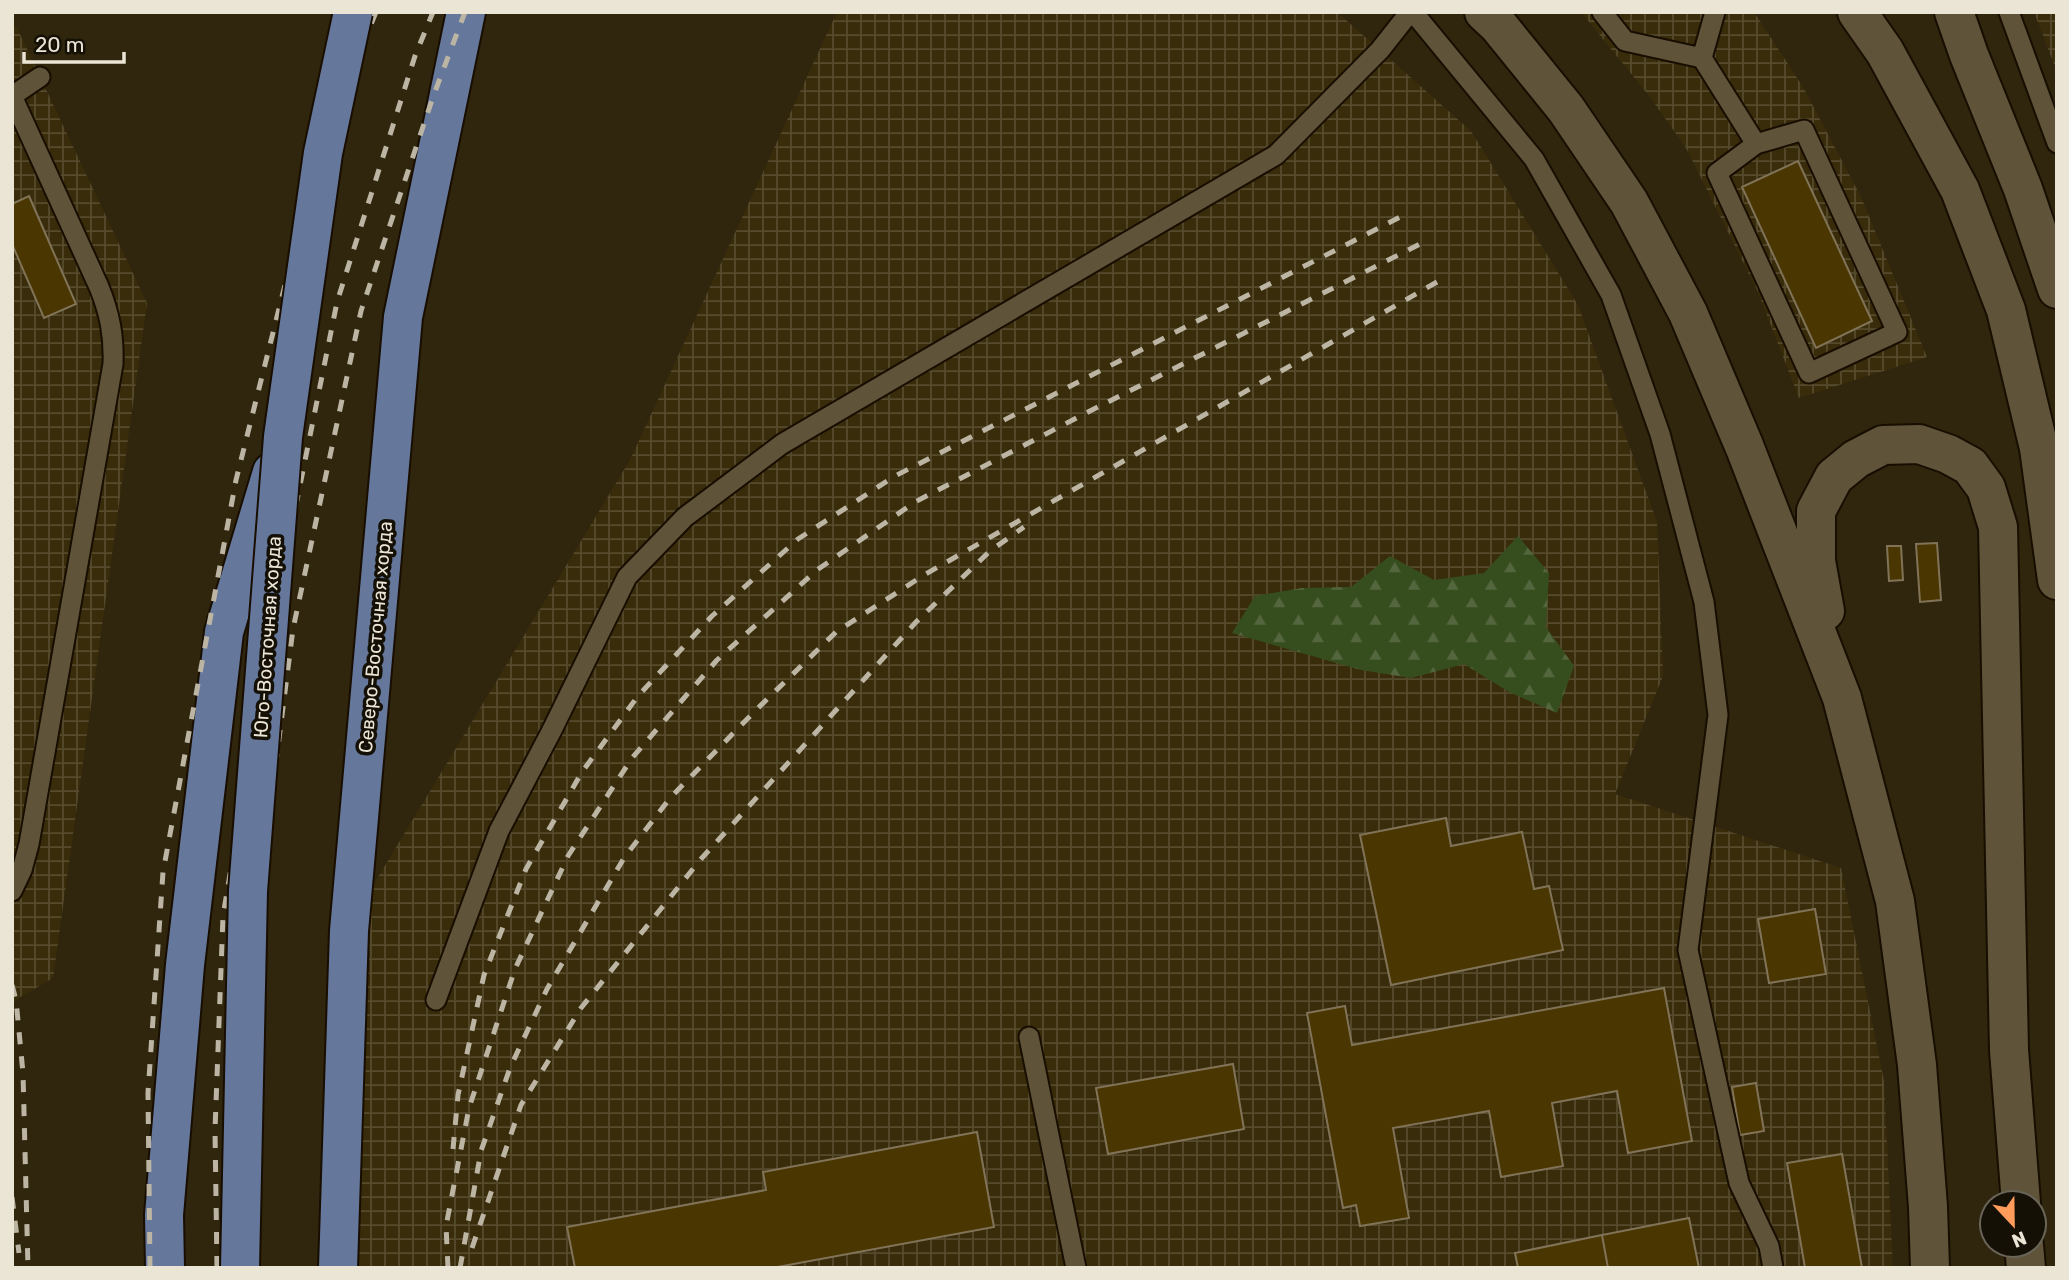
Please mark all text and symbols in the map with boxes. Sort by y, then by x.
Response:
scale bar [24,21,124,65]
text: 20 m [35,32,84,57]
street label: Северо-Восточная хорда [354,520,397,754]
street label: Юго-Восточная хорда [249,535,286,739]
north arrow [1978,1189,2048,1259]
text: N [2009,1226,2030,1253]

